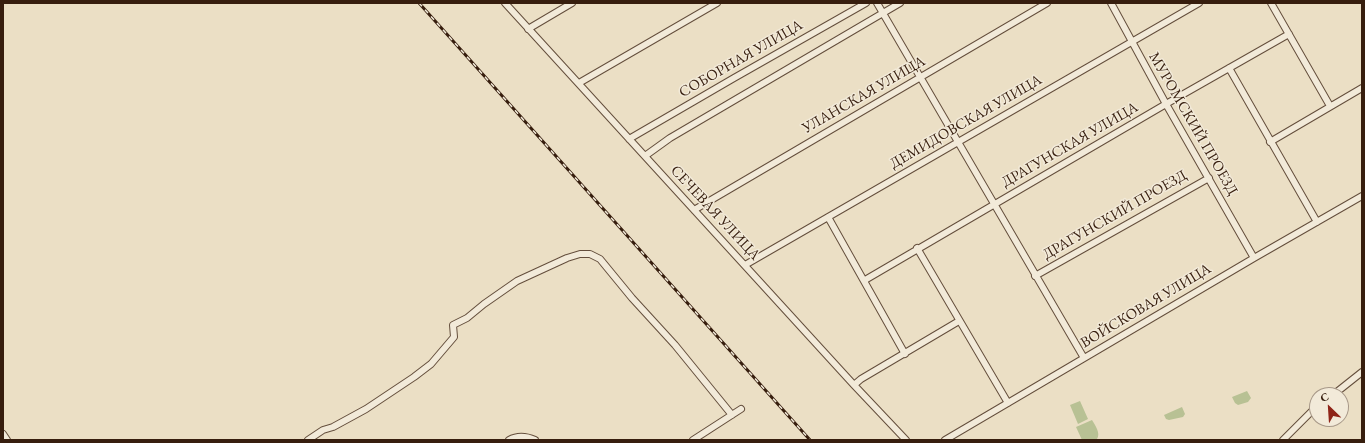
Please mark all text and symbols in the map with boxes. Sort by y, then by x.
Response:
street label: СОБОРНАЯ УЛИЦА [676,16,806,102]
street label: МУРОМСКИЙ ПРОЕЗД [1145,49,1241,199]
street label: УЛАНСКАЯ УЛИЦА [799,52,929,138]
street label: ДЕМИДОВСКАЯ УЛИЦА [887,71,1045,173]
street label: ДРАГУНСКАЯ УЛИЦА [999,99,1141,191]
street label: СЕЧЕВАЯ УЛИЦА [666,162,764,264]
street label: ДРАГУНСКИЙ ПРОЕЗД [1040,166,1190,264]
street label: ВОЙСКОВАЯ УЛИЦА [1077,260,1215,352]
north arrow [1309,387,1349,427]
text: С [1318,389,1331,405]

